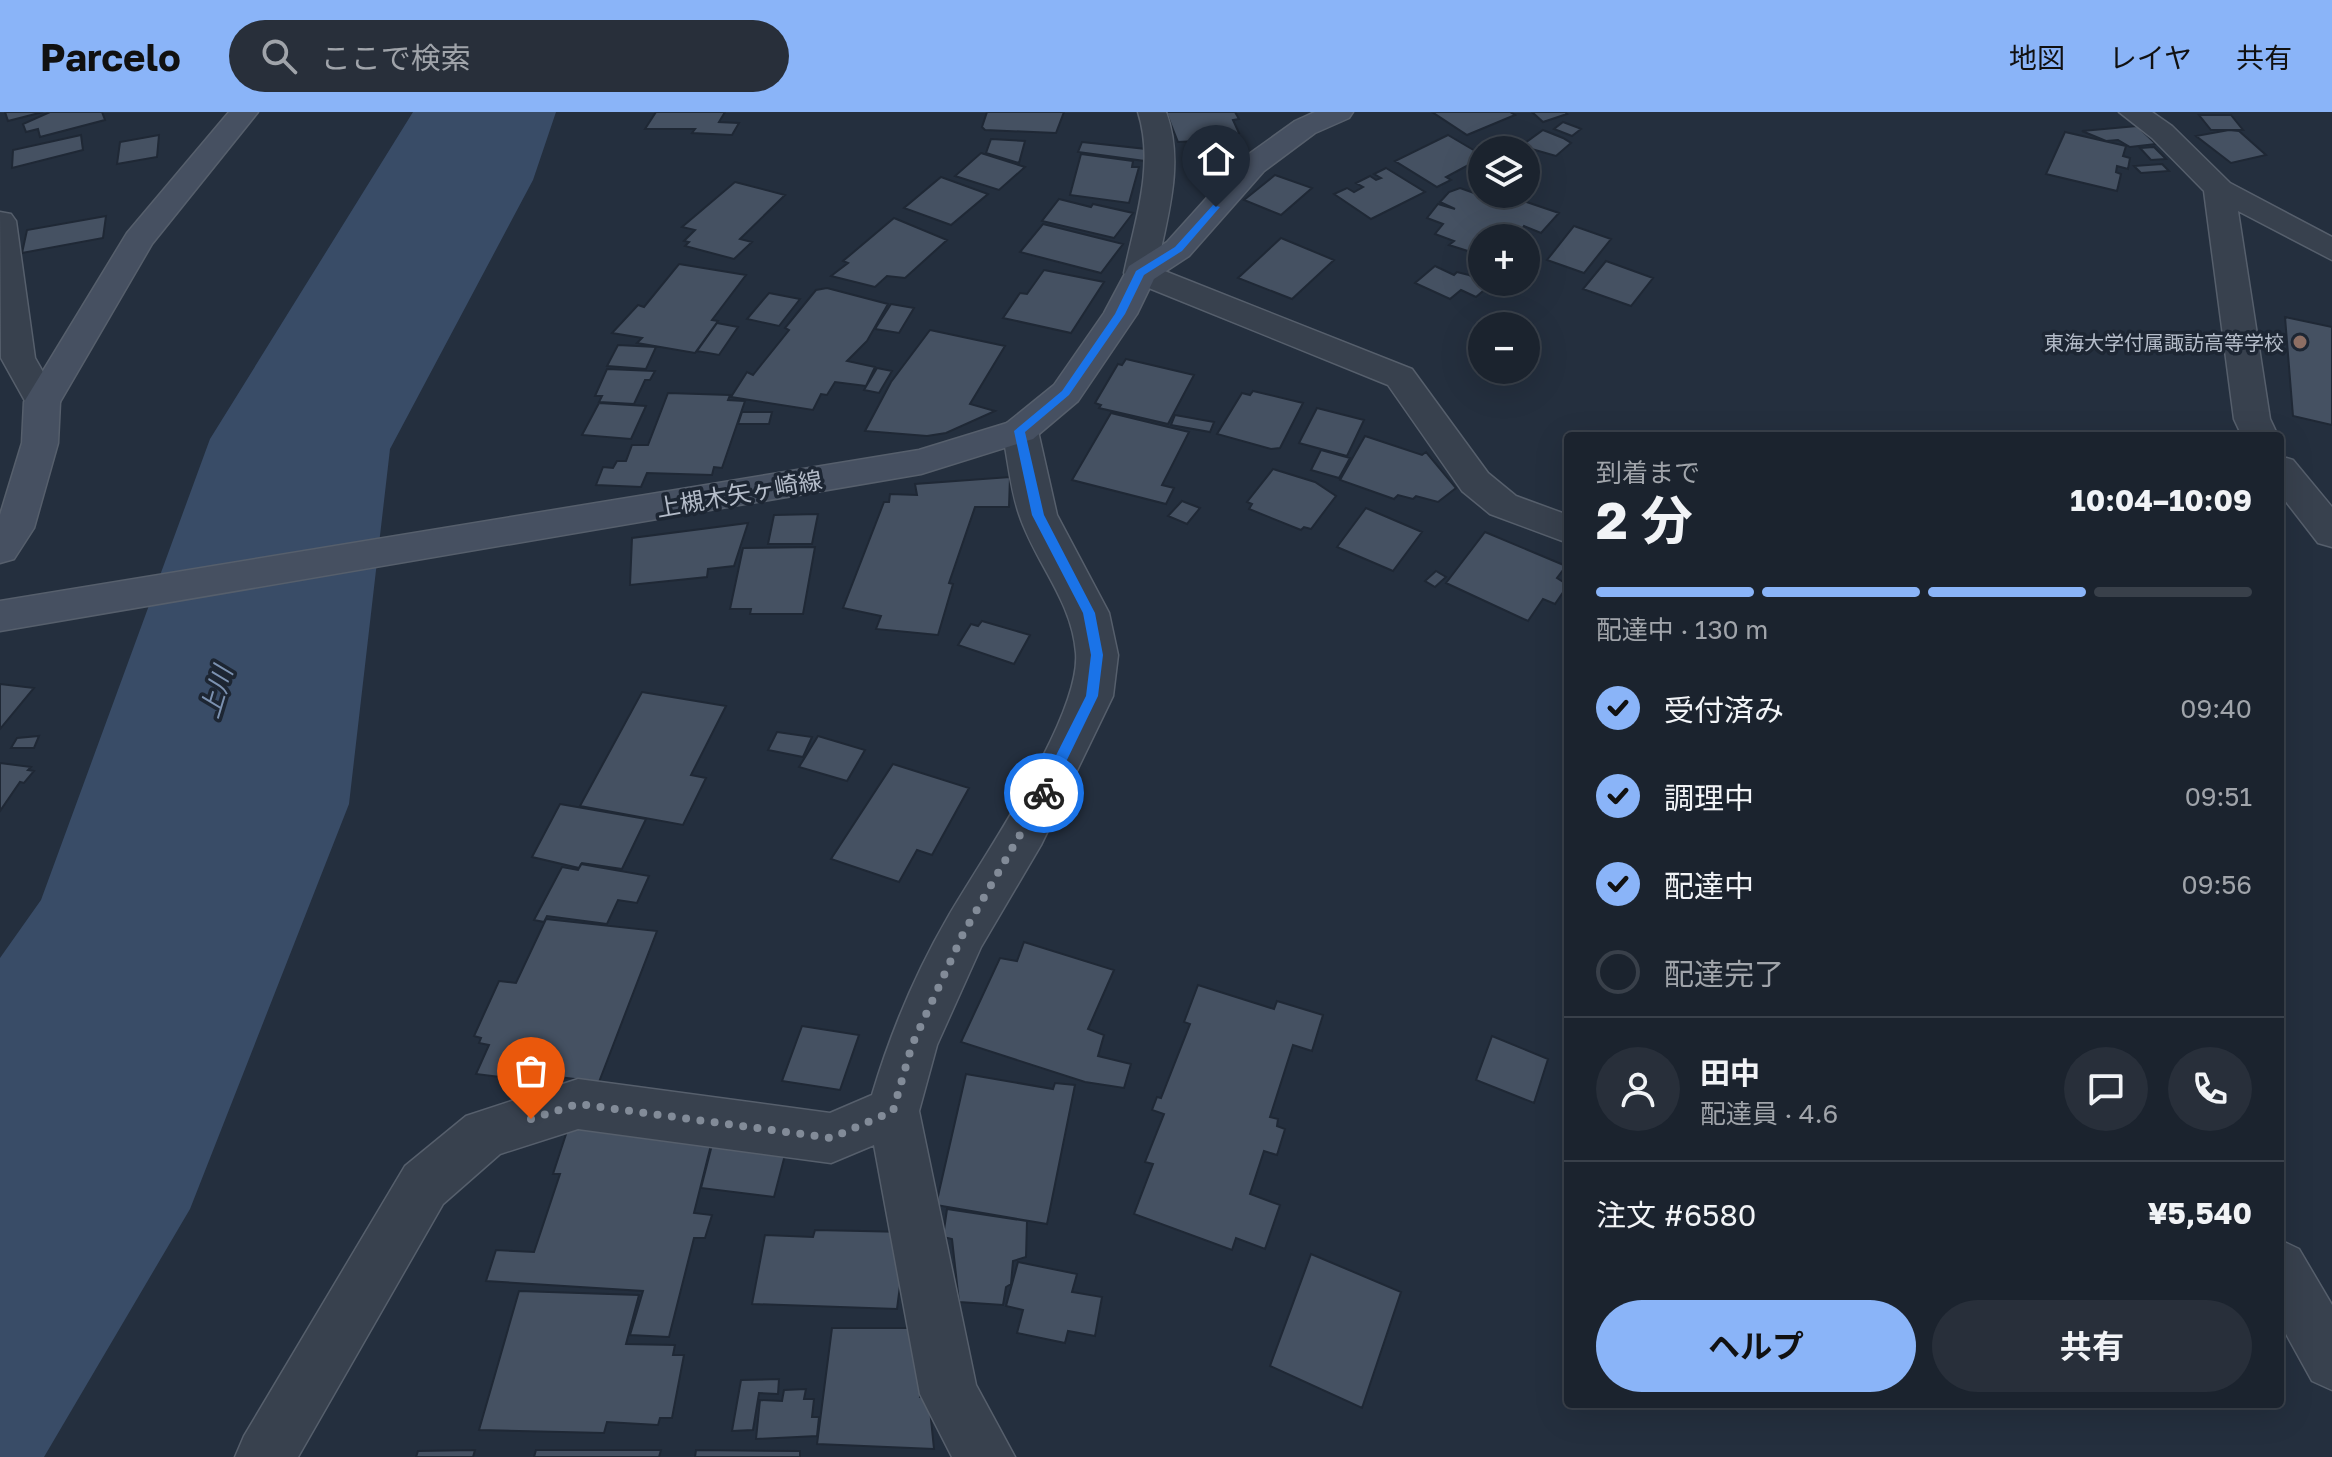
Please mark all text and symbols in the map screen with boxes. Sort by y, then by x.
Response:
search box [229,20,789,92]
text: Parcelo [40,34,181,79]
icon: search [257,34,301,78]
text: ここで検索 [321,40,471,76]
text: 地図 [2009,41,2065,74]
text: レイヤ [2109,41,2192,74]
text: 共有 [2236,41,2292,74]
pin [1182,125,1250,207]
map controls [1468,136,1540,384]
button: layers [1468,136,1540,208]
icon: home [1194,137,1238,181]
button: + [1468,224,1540,296]
button: − [1468,312,1540,384]
place label: 東海大学付属諏訪高等学校 [2044,330,2284,354]
marker: 東海大学付属諏訪高等学校 [2291,333,2309,351]
text: 到着まで [1596,457,1700,488]
street label: 上槻木矢ヶ崎線 [654,464,824,522]
text: 10:04–10:09 [2070,482,2252,518]
text: 2 分 [1596,488,1693,550]
text: 配達中 · 130 m [1596,614,1768,645]
water label: 上川 [194,660,239,721]
icon: check [1596,686,1640,730]
text: 受付済み [1664,692,1784,728]
text: 09:40 [2180,693,2252,724]
courier [1004,753,1084,833]
icon: bike [1022,771,1066,815]
icon: check [1596,774,1640,818]
text: 調理中 [1664,780,1754,816]
text: 09:51 [2185,781,2252,812]
icon: check [1596,862,1640,906]
text: 配達中 [1664,868,1754,904]
text: 09:56 [2182,869,2252,900]
text: 配達完了 [1664,956,1784,992]
pin [497,1037,565,1119]
button: person [1596,1047,1680,1131]
button: chat [2064,1047,2148,1131]
button: phone [2168,1047,2252,1131]
icon: bag [509,1049,553,1093]
text: 田中 [1700,1055,1760,1091]
text: 配達員 · 4.6 [1700,1098,1838,1129]
text: ¥5,540 [2148,1195,2252,1231]
text: 注文 #6580 [1596,1197,1756,1233]
button: ヘルプ [1596,1300,1916,1392]
button: 共有 [1932,1300,2252,1392]

